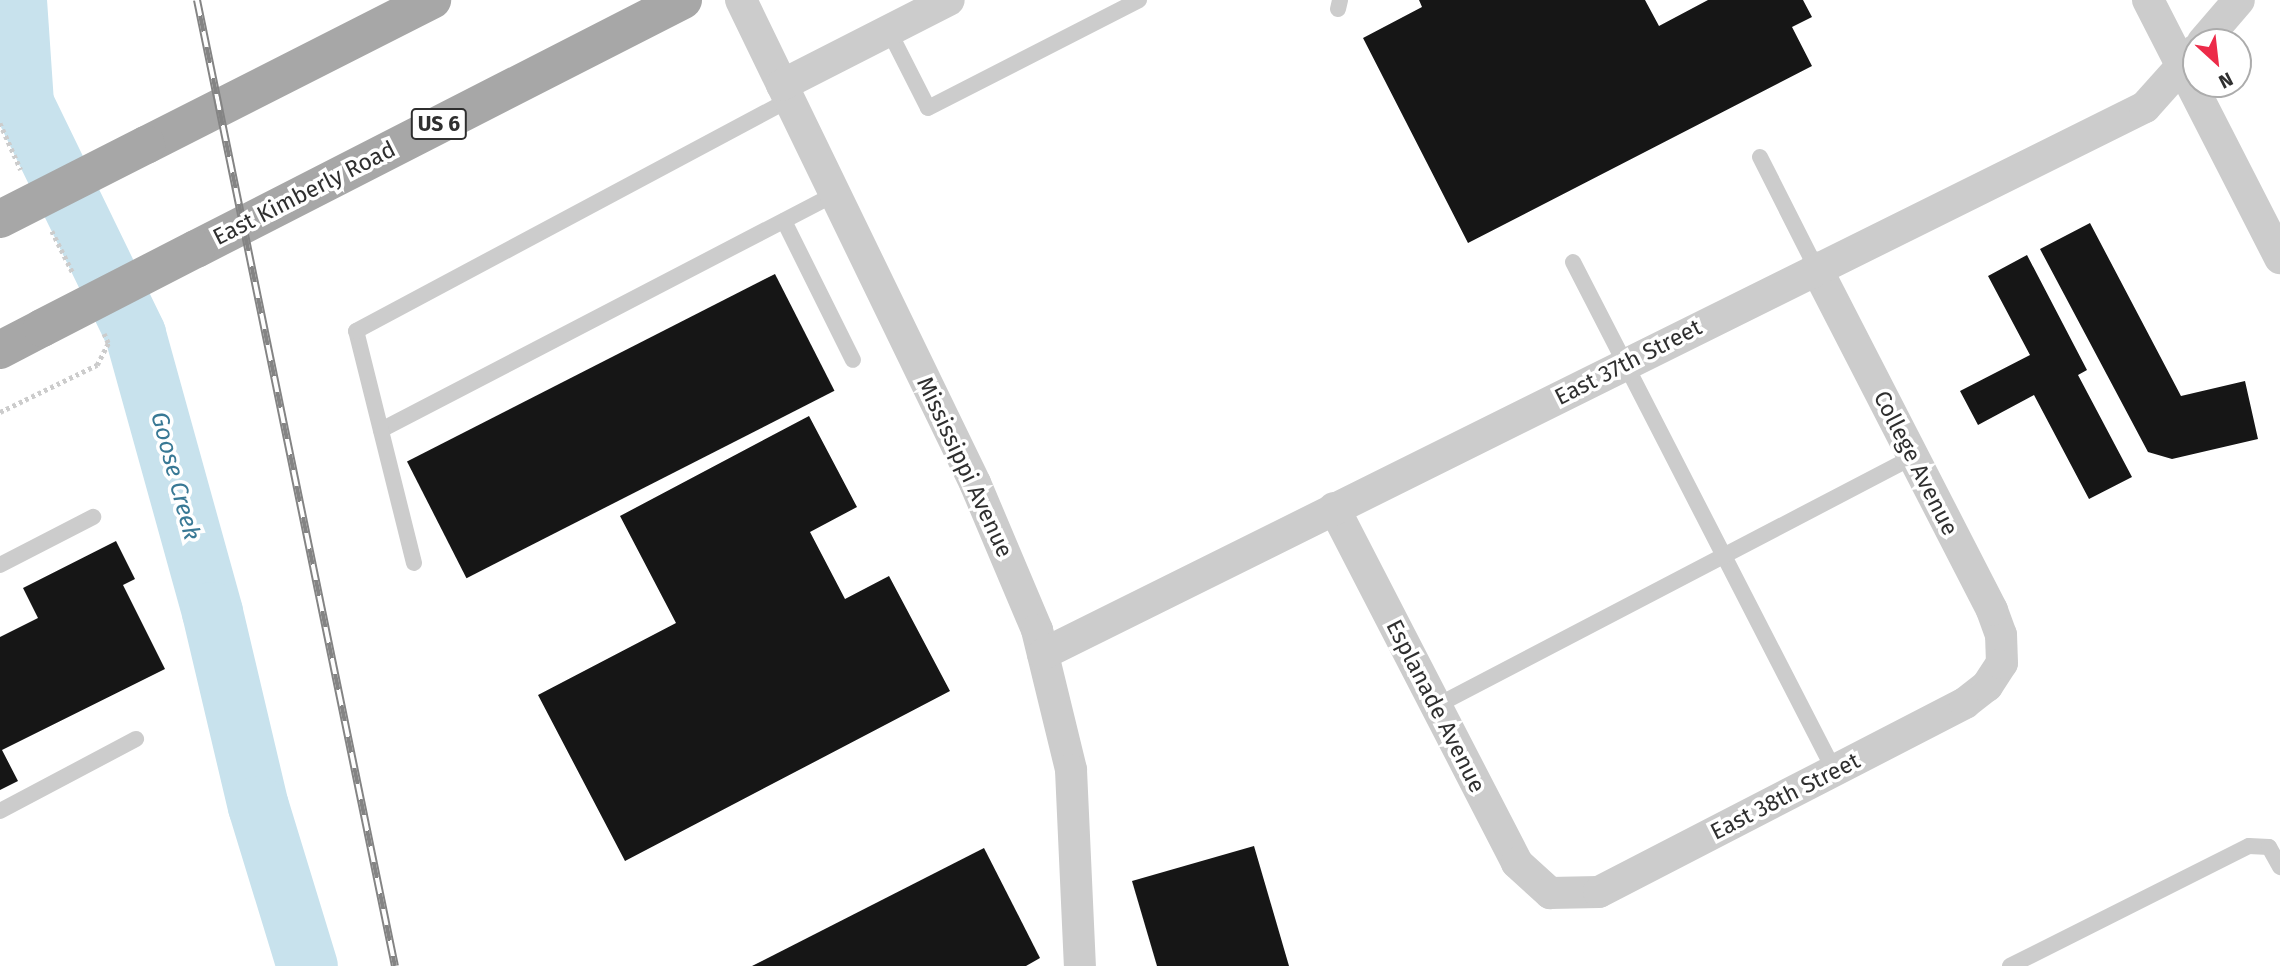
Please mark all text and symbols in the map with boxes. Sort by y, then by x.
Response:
north arrow [2182,28,2252,98]
text: N [2215,67,2237,93]
road number: US 6 [409,106,469,142]
street label: East Kimberly Road [208,135,400,251]
street label: East 37th Street [1550,313,1706,411]
street label: Mississippi Avenue [911,372,1019,562]
street label: College Avenue [1868,386,1964,540]
water label: Goose Creek [144,409,206,543]
street label: Esplanade Avenue [1380,615,1492,797]
street label: East 38th Street [1706,747,1864,845]

